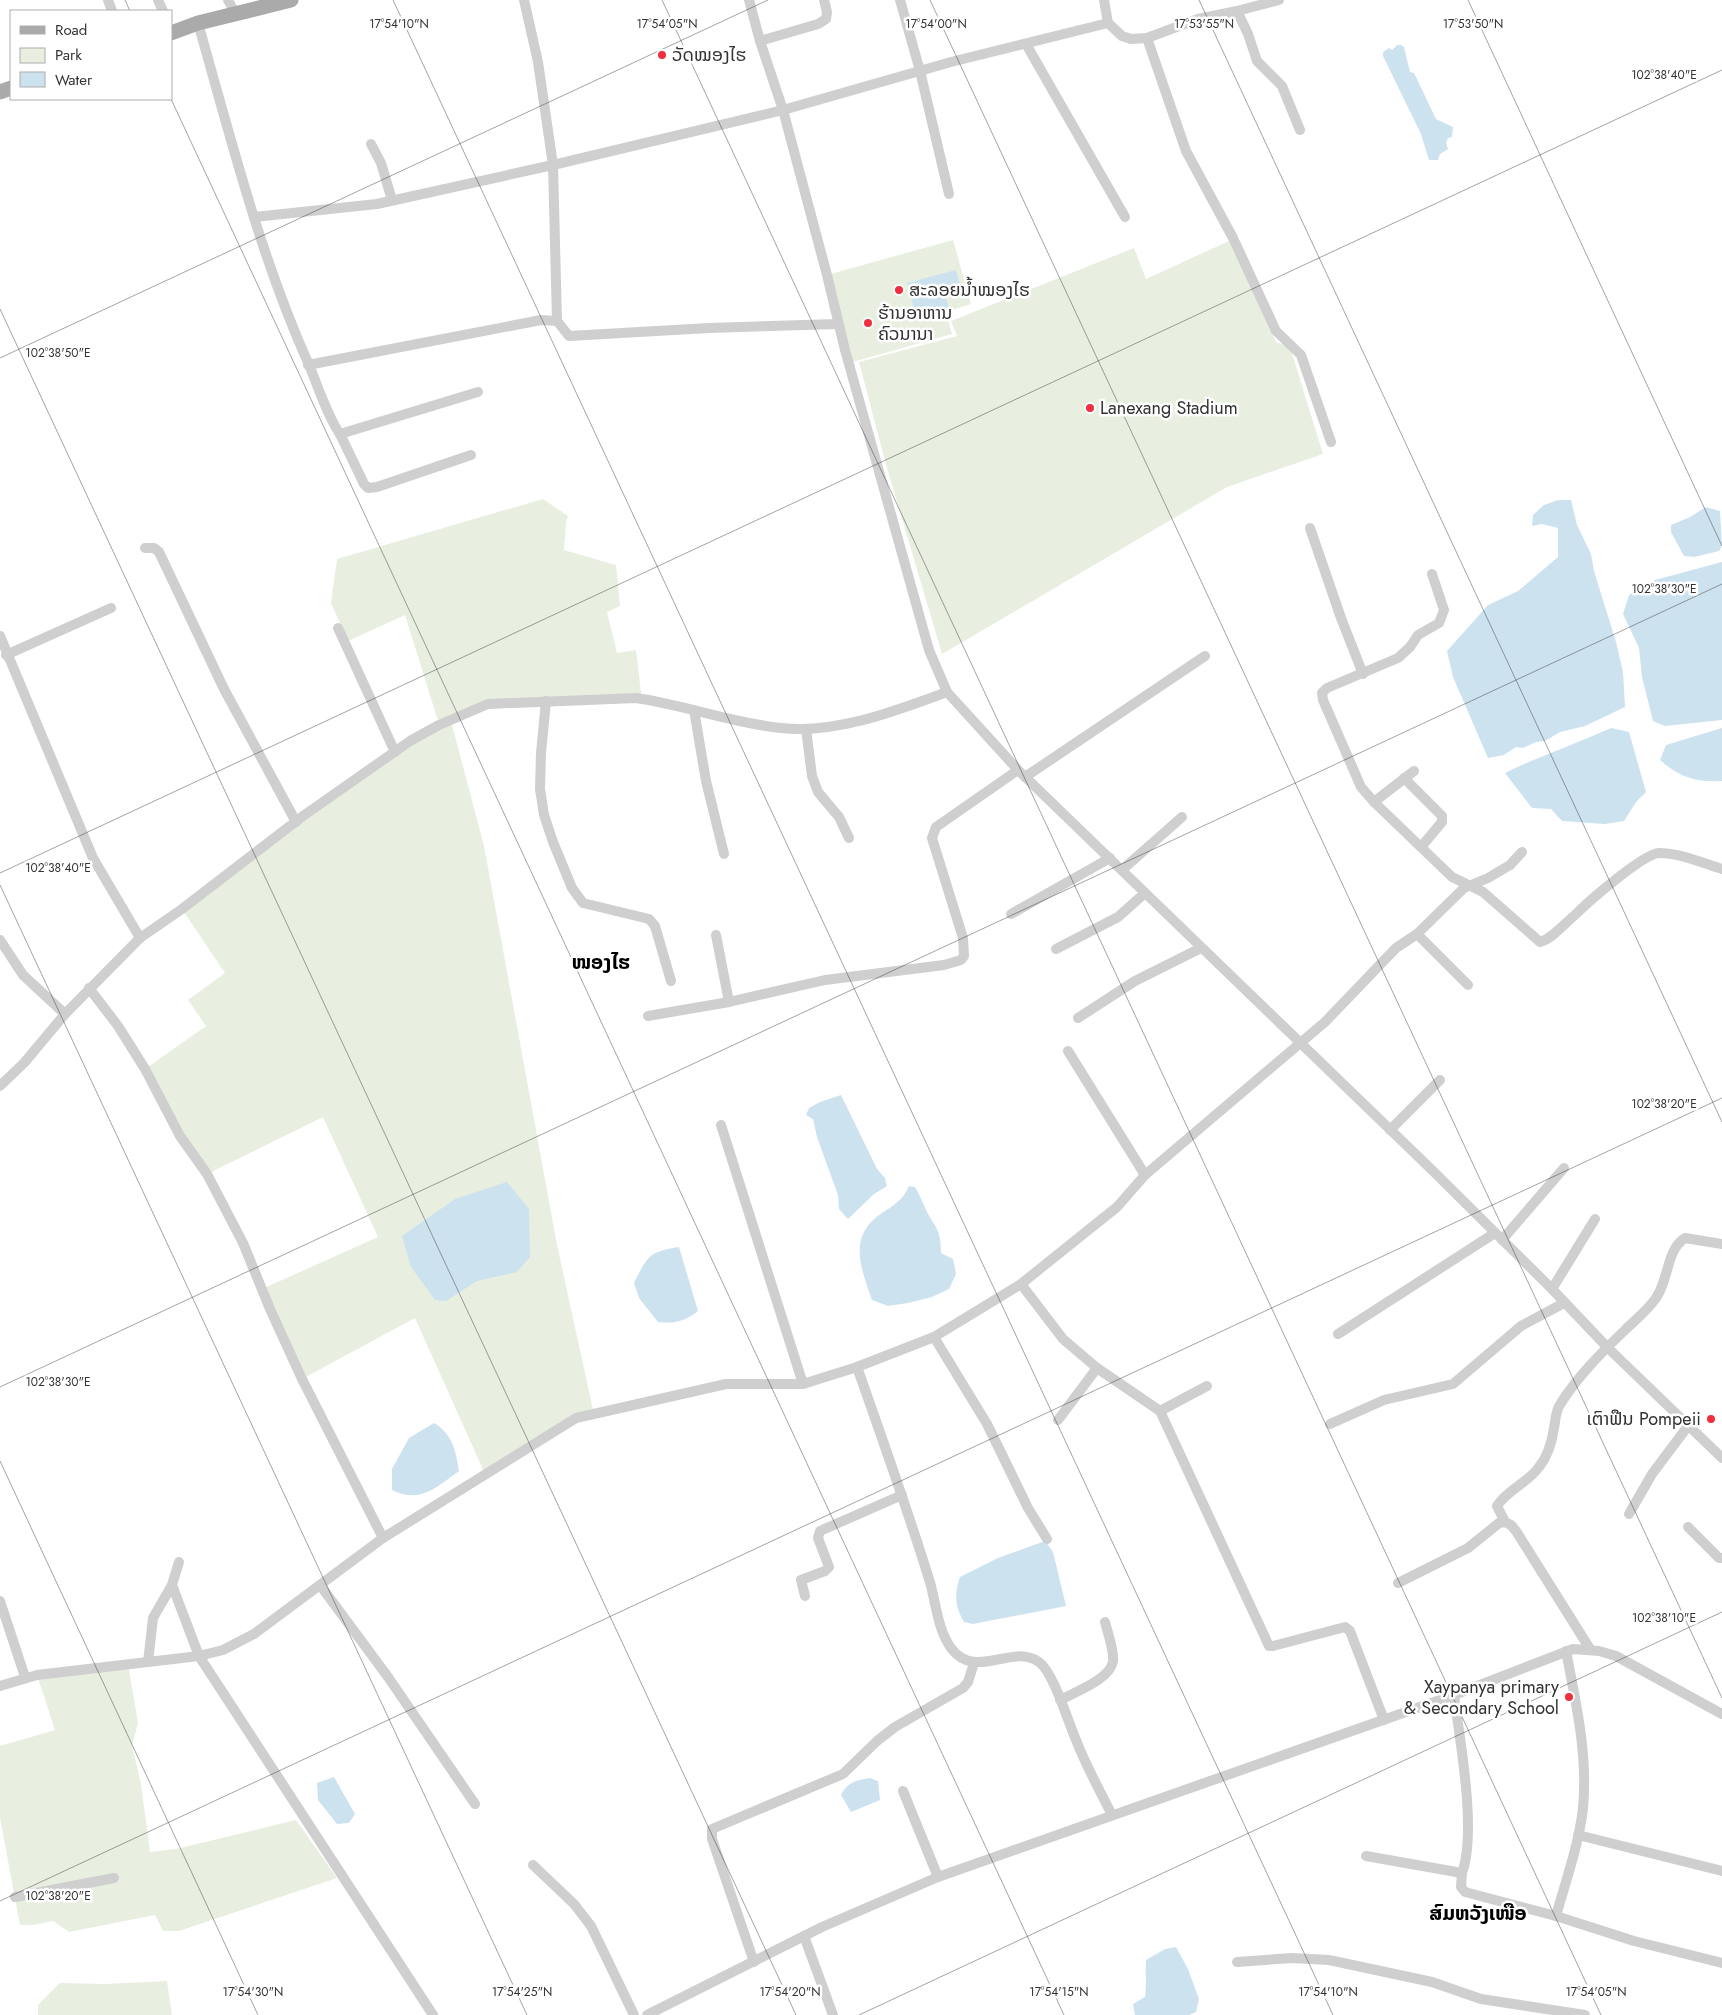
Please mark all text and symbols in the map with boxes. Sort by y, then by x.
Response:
legend [10,10,172,100]
text: 17°54'10"N [369,15,429,33]
text: 17°54'05"N [636,15,698,33]
text: 17°54'00"N [905,15,967,33]
text: 17°53'55"N [1174,15,1234,33]
text: 17°53'50"N [1443,15,1503,33]
text: Road [55,19,87,41]
place label: ວັດໝອງໄຮ [672,42,746,68]
text: Park [55,44,82,66]
marker: ວັດໝອງໄຮ [656,49,668,61]
text: 102°38'40"E [1631,66,1697,84]
text: Water [55,69,93,91]
place label: ສະລອຍນ້ຳໝອງໄຮ [909,276,1030,303]
marker: ສະລອຍນ້ຳໝອງໄຮ [893,284,905,296]
place label: ຮ້ານອາຫານ ຄົວນານາ [878,300,952,347]
marker: ຮ້ານອາຫານ ຄົວນານາ [862,317,874,329]
text: 102°38'50"E [25,344,91,362]
place label: Lanexang Stadium [1100,395,1238,421]
marker: Lanexang Stadium [1084,402,1096,414]
text: 102°38'30"E [1631,580,1697,598]
text: 102°38'40"E [25,859,91,877]
district label: ໜອງໄຮ [572,948,630,977]
text: 102°38'20"E [1631,1095,1697,1113]
text: 102°38'30"E [25,1373,91,1391]
place label: ເຕົາຟືນ Pompeii [1587,1406,1701,1432]
marker: ເຕົາຟືນ Pompeii [1705,1413,1717,1425]
text: 102°38'10"E [1632,1609,1696,1627]
place label: Xaypanya primary & Secondary School [1404,1674,1559,1721]
marker: Xaypanya primary & Secondary School [1563,1691,1575,1703]
text: 102°38'20"E [25,1887,91,1905]
district label: ສົມຫວັງເໜືອ [1429,1899,1527,1928]
text: 17°54'30"N [223,1983,283,2001]
text: 17°54'25"N [492,1983,552,2001]
text: 17°54'20"N [759,1983,821,2001]
text: 17°54'15"N [1029,1983,1089,2001]
text: 17°54'10"N [1298,1983,1358,2001]
text: 17°54'05"N [1565,1983,1627,2001]

